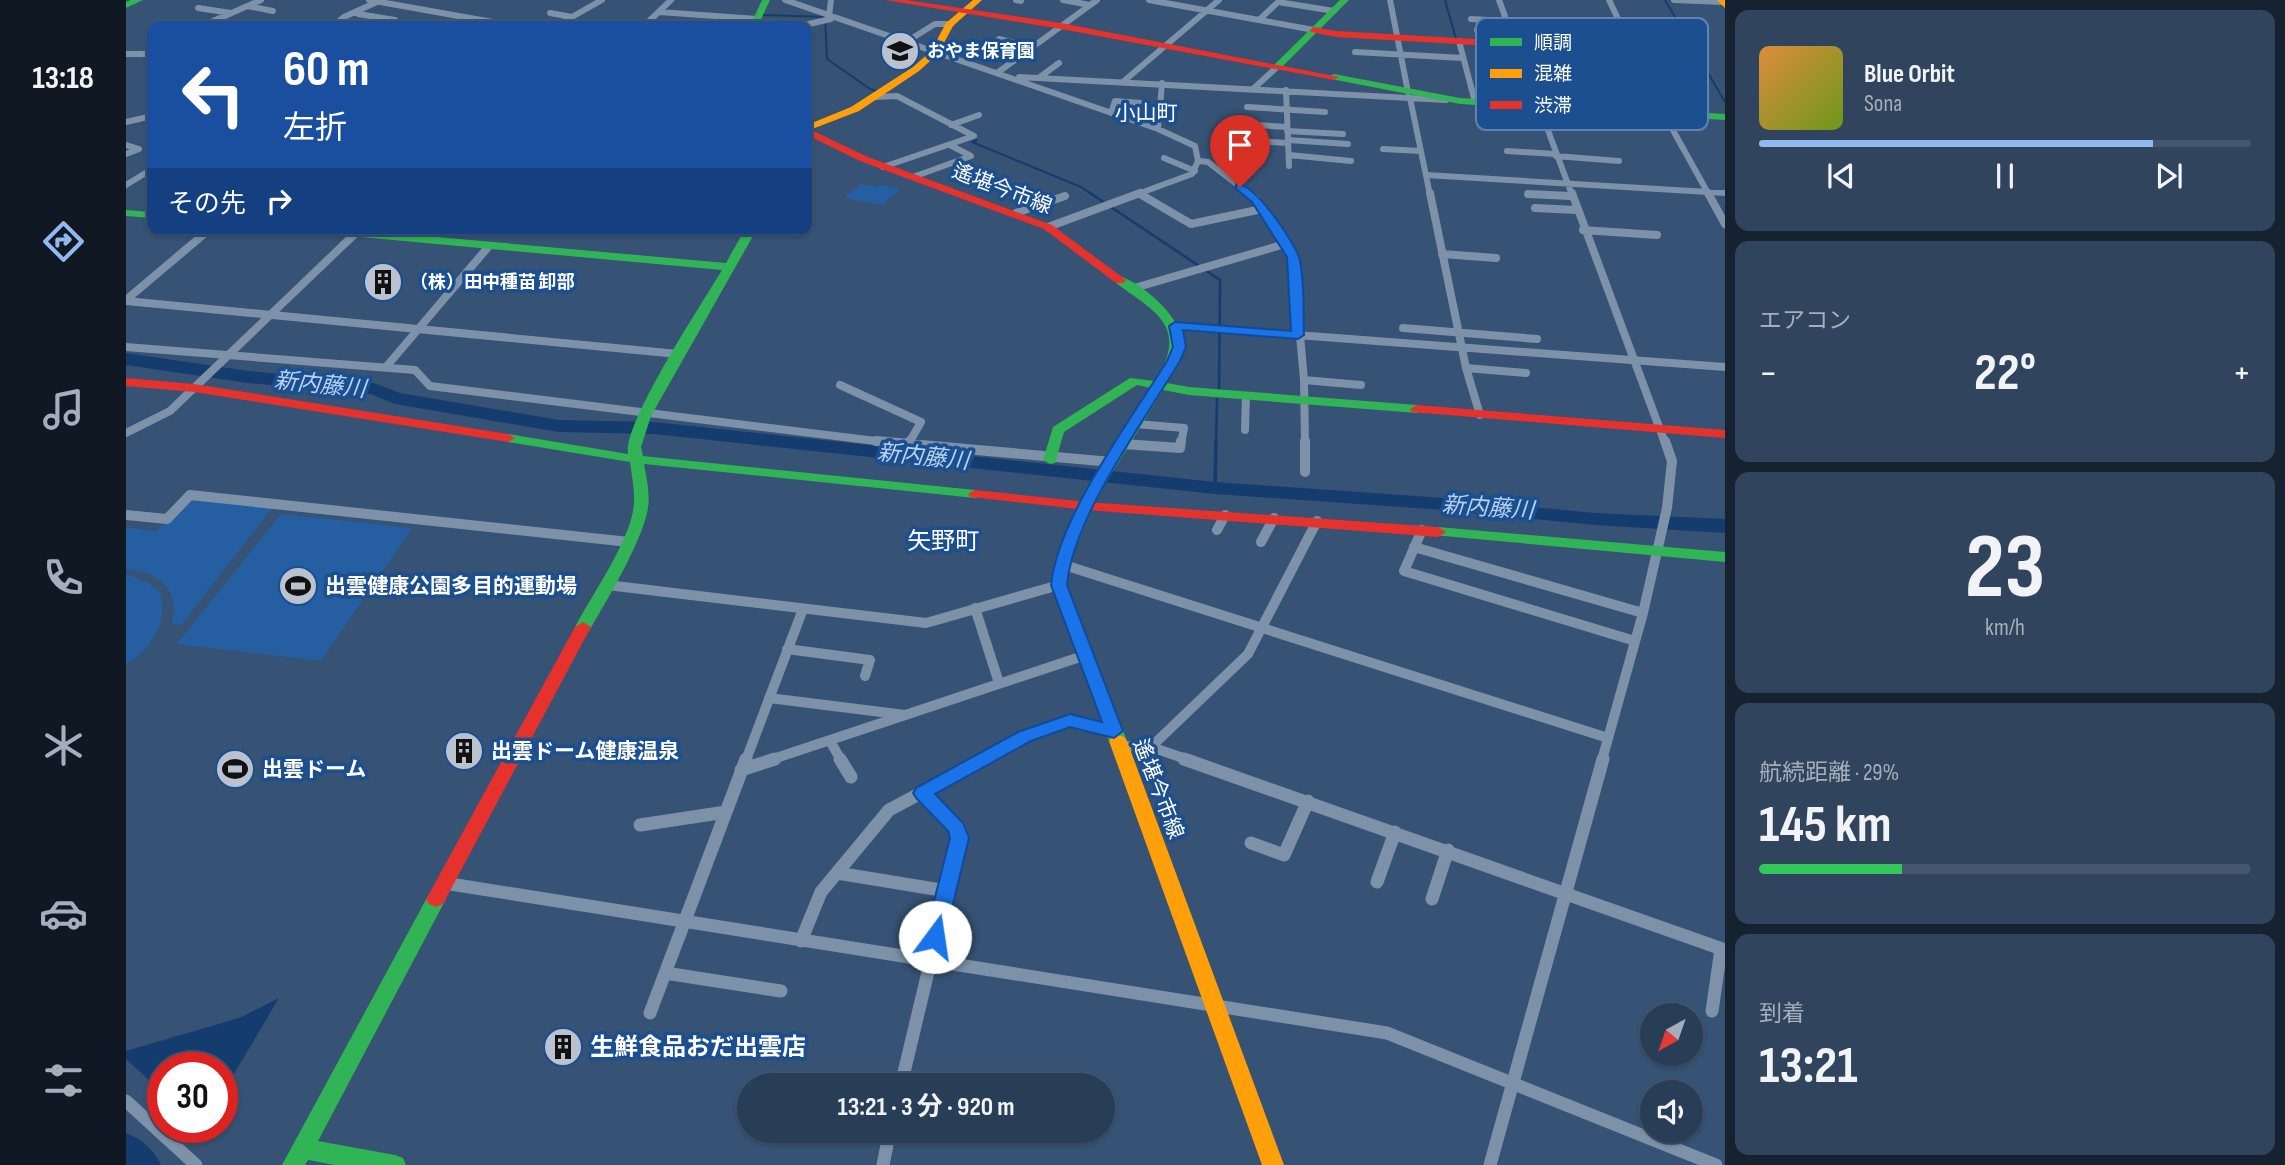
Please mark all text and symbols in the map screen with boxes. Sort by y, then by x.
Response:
legend [1476,18,1708,130]
school or university icon: おやま保育園 [879,30,921,72]
text: 順調 [1534,32,1572,55]
text: 60 m [283,41,370,100]
place label: おやま保育園 [927,41,1035,62]
icon: left [168,49,259,140]
text: 13:18 [32,59,94,98]
text: Blue Orbit [1864,59,1955,90]
text: 混雑 [1534,63,1572,86]
text: Sona [1864,90,1902,118]
text: 渋滞 [1534,95,1572,118]
district label: 小山町 [1115,101,1178,126]
text: 左折 [283,109,347,148]
pin [1210,115,1270,187]
icon: arrive [1221,126,1259,164]
icon: previous [1822,157,1860,195]
icon: pause [1986,157,2024,195]
icon: next [2150,157,2188,195]
street label: 遙堪今市線 [949,159,1055,219]
icon: right [260,182,298,220]
text: その先 [168,189,246,220]
icon: directions [39,217,88,266]
building icon: （株）田中種苗 卸部 [362,261,404,303]
place label: （株）田中種苗 卸部 [410,271,575,293]
text: エアコン [1759,307,1851,335]
text: 22° [1974,342,2036,405]
text: − [1759,351,1778,396]
text: + [2232,351,2251,396]
water label: 新内藤川 [273,366,370,404]
icon: music [39,385,88,434]
water label: 新内藤川 [876,438,973,476]
water label: 新内藤川 [1441,491,1538,525]
text: 23 [1965,514,2045,623]
district label: 矢野町 [907,527,979,556]
icon: phone [39,553,88,602]
sports icon: 出雲健康公園多目的運動場 [277,565,319,607]
place label: 出雲健康公園多目的運動場 [325,574,577,599]
text: km/h [1985,614,2025,642]
icon: climate [39,721,88,770]
building icon: 出雲ドーム健康温泉 [443,730,485,772]
street label: 遙堪今市線 [1128,736,1188,842]
place label: 出雲ドーム健康温泉 [491,739,679,764]
sports icon: 出雲ドーム [214,748,256,790]
place label: 出雲ドーム [262,757,366,782]
text: 航続距離 · 29% [1759,759,1899,787]
text: 145 km [1759,794,1891,857]
icon: car [39,889,88,938]
position arrow [898,900,972,974]
text: 到着 [1759,1000,1805,1028]
north arrow [1640,1003,1703,1066]
map controls [1640,1003,1703,1143]
building icon: 生鮮食品おだ出雲店 [542,1026,584,1068]
place label: 生鮮食品おだ出雲店 [590,1033,806,1062]
text: 13:21 [1759,1035,1858,1098]
speed limit sign: 30 [147,1052,238,1143]
icon: filters [39,1056,88,1105]
button: sound [1640,1080,1703,1143]
text: 13:21 · 3 分 · 920 m [837,1092,1015,1123]

